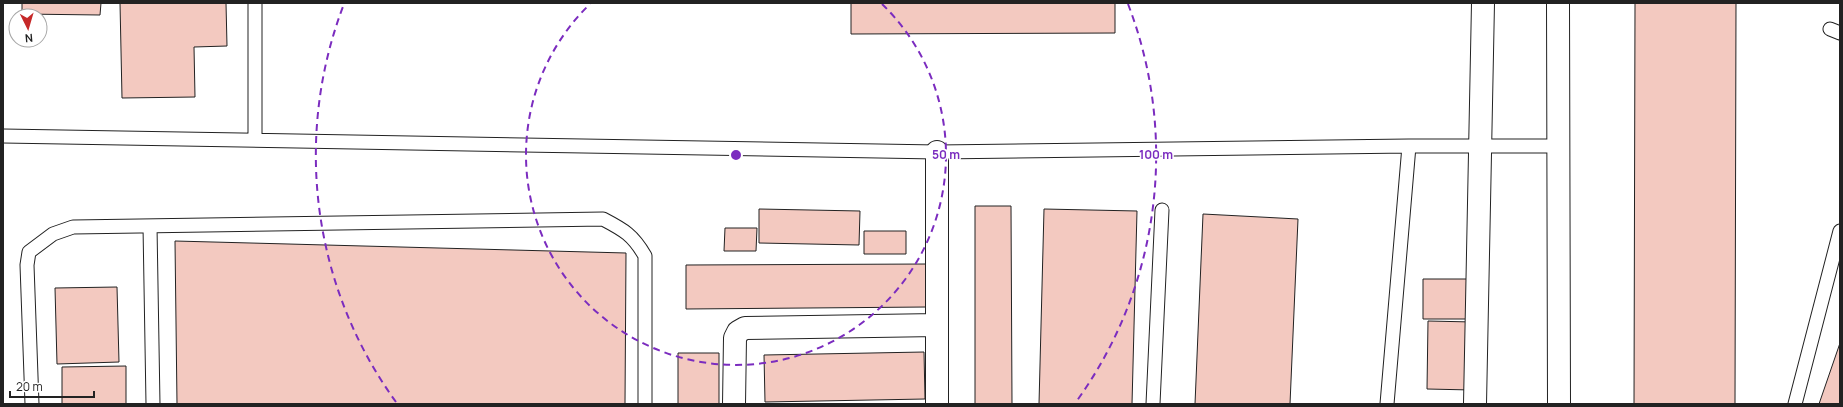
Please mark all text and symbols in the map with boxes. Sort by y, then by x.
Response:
north arrow [8,8,48,48]
text: N [24,31,34,46]
text: 50 m [932,146,960,163]
text: 100 m [1139,146,1173,163]
centre of rings [729,148,743,162]
scale bar [10,373,94,399]
text: 20 m [16,378,43,395]

